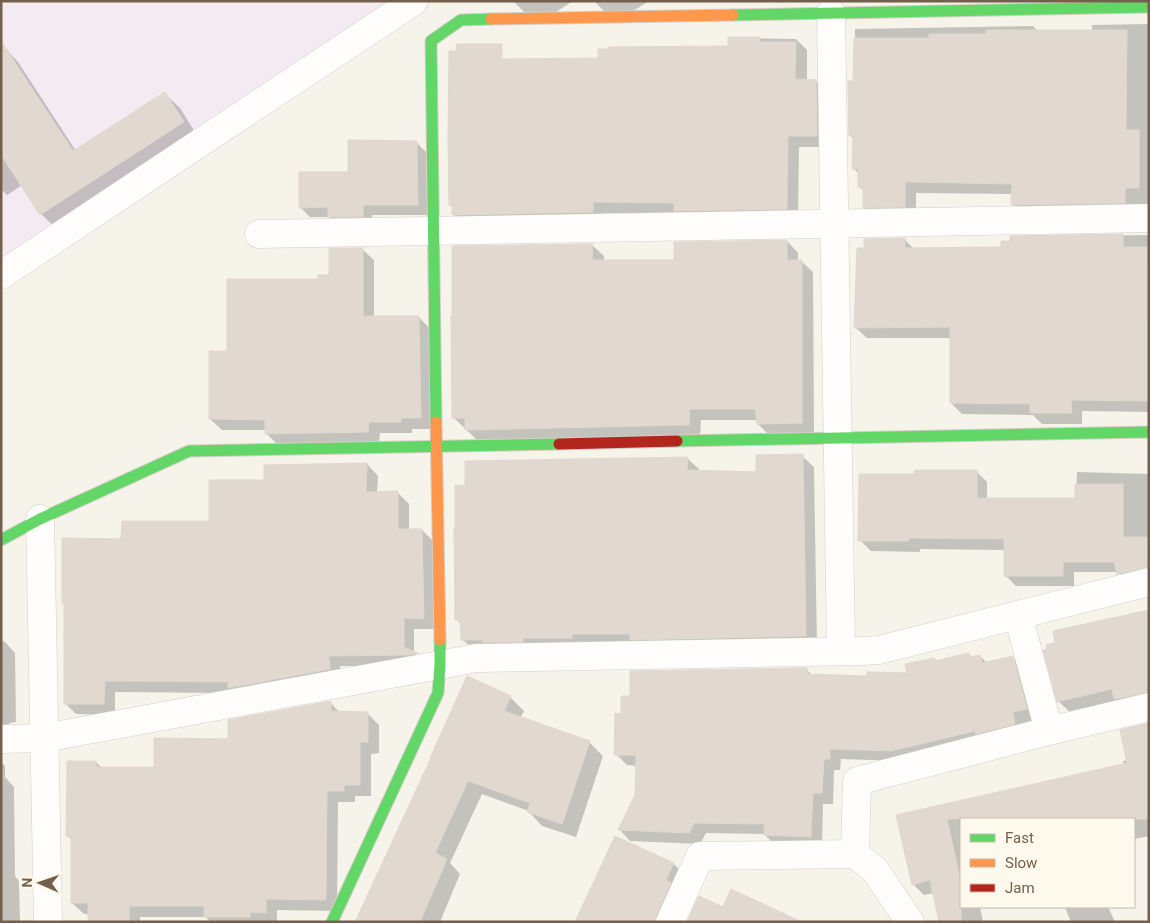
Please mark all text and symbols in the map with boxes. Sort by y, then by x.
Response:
legend [960,818,1135,908]
text: Fast [1005,829,1034,847]
text: Slow [1005,854,1037,872]
north arrow [15,858,65,908]
text: N [19,877,35,888]
text: Jam [1005,879,1035,897]

